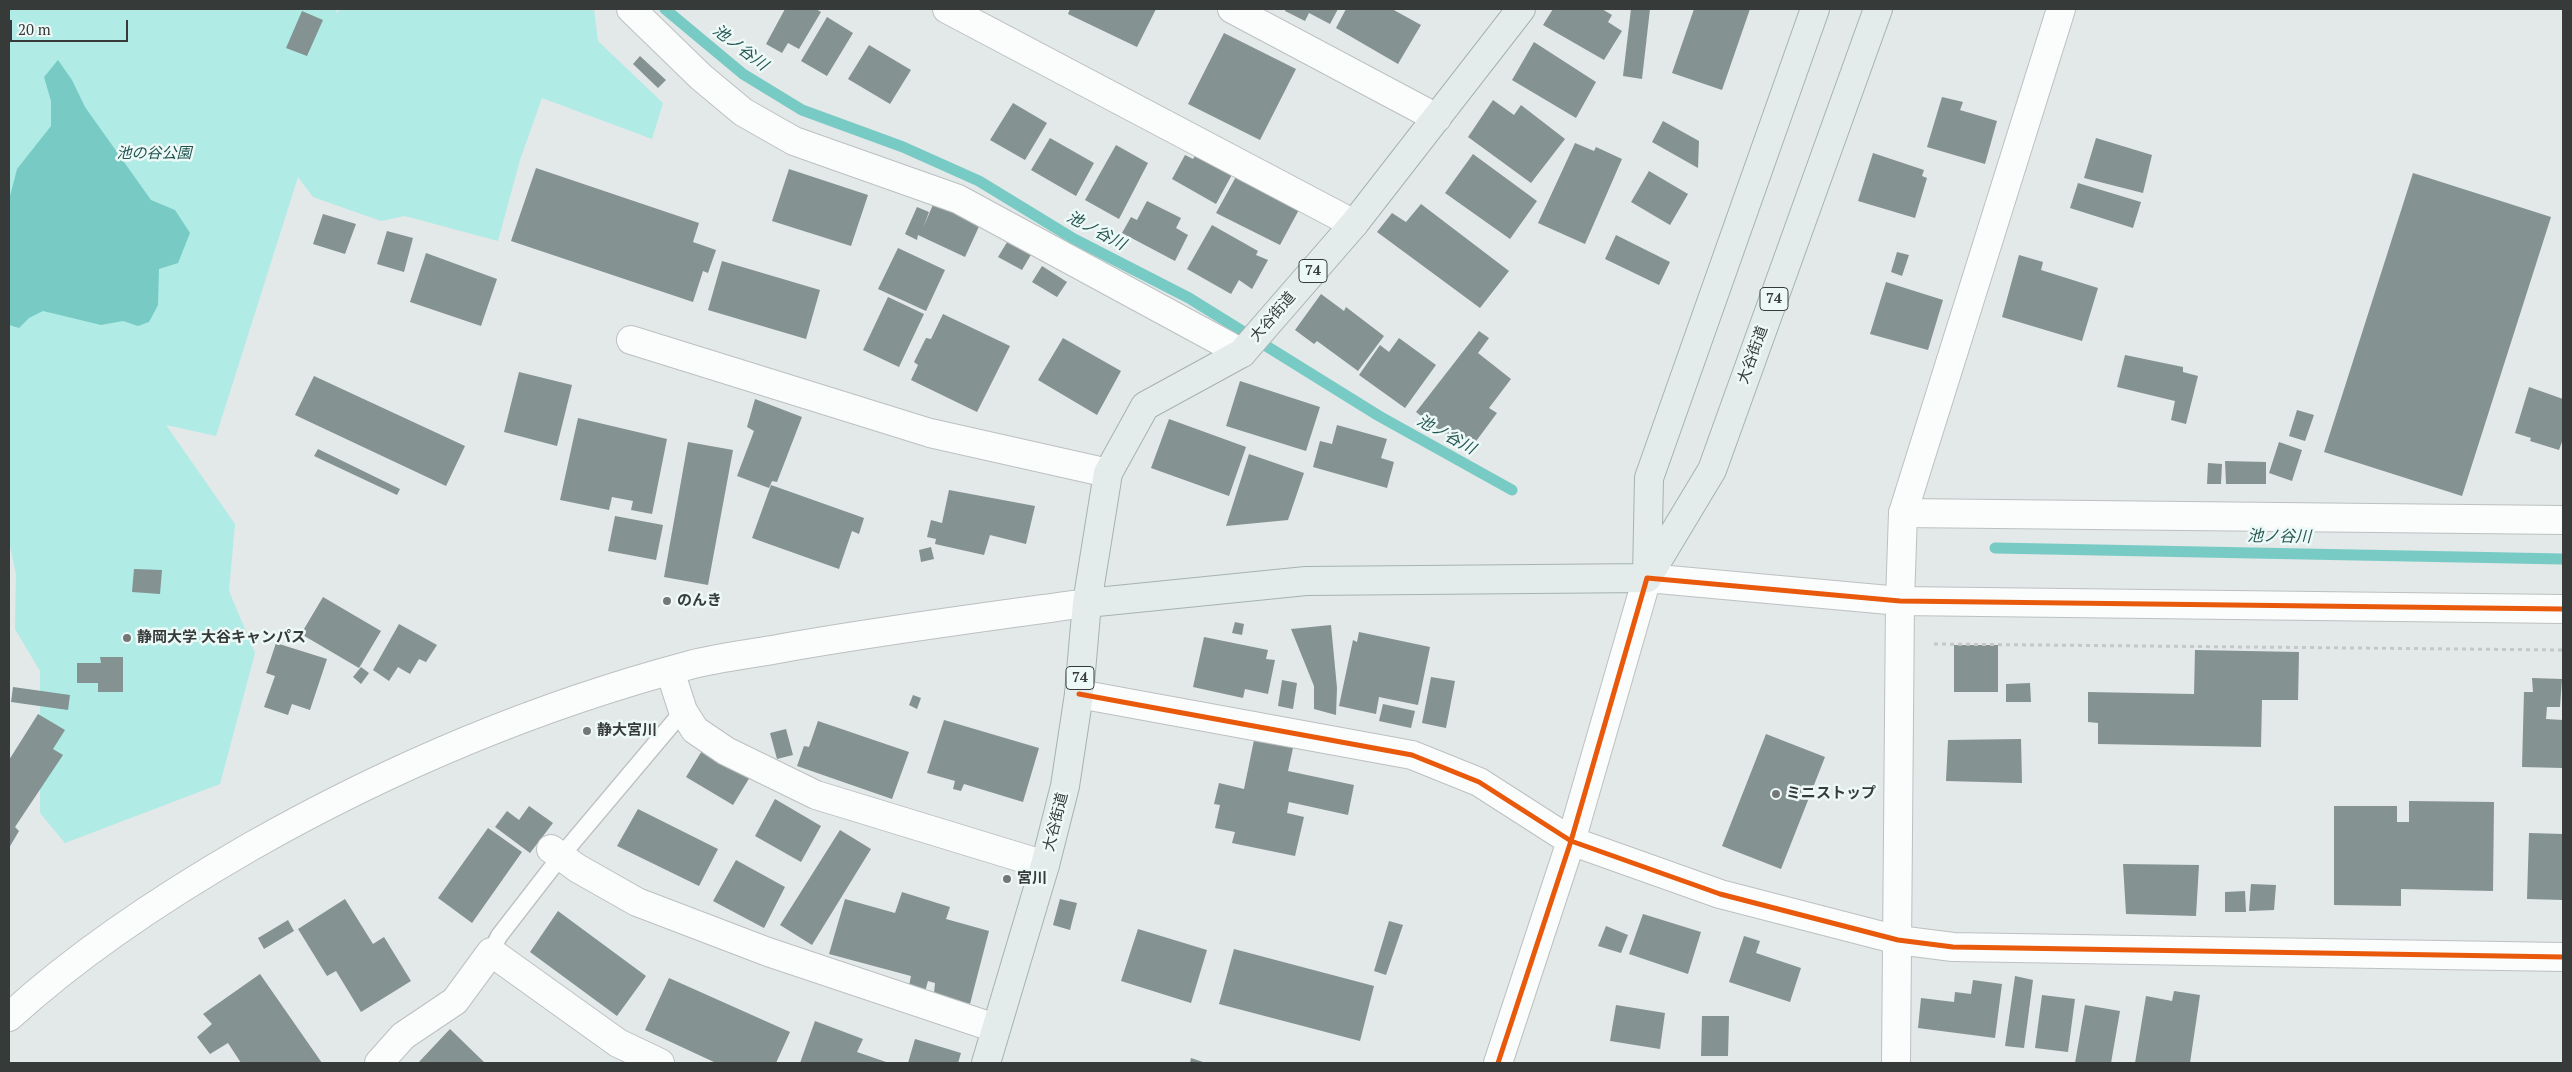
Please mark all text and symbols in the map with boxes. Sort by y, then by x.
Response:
scale bar [12,10,130,42]
text: 20 m [18,19,51,39]
water label: 池ノ谷川 [709,21,771,75]
park label: 池の谷公園 [117,145,191,163]
water label: 池ノ谷川 [1063,208,1129,254]
road number: 74 [1299,260,1327,282]
street label: 大谷街道 [1247,288,1299,346]
road number: 74 [1760,288,1788,310]
street label: 大谷街道 [1734,324,1772,386]
water label: 池ノ谷川 [1413,411,1479,459]
water label: 池ノ谷川 [2247,527,2311,547]
place label: のんき [677,592,722,610]
marker: のんき [661,595,673,607]
place label: 静岡大学 大谷キャンパス [137,629,306,647]
marker: 静岡大学 大谷キャンパス [121,632,133,644]
road number: 74 [1066,666,1094,690]
place label: 静大宮川 [597,722,657,740]
marker: 静大宮川 [581,725,593,737]
place label: ミニストップ [1786,785,1876,803]
marker: ミニストップ [1770,788,1782,800]
street label: 大谷街道 [1040,791,1072,853]
place label: 宮川 [1017,870,1047,888]
marker: 宮川 [1001,873,1013,885]

